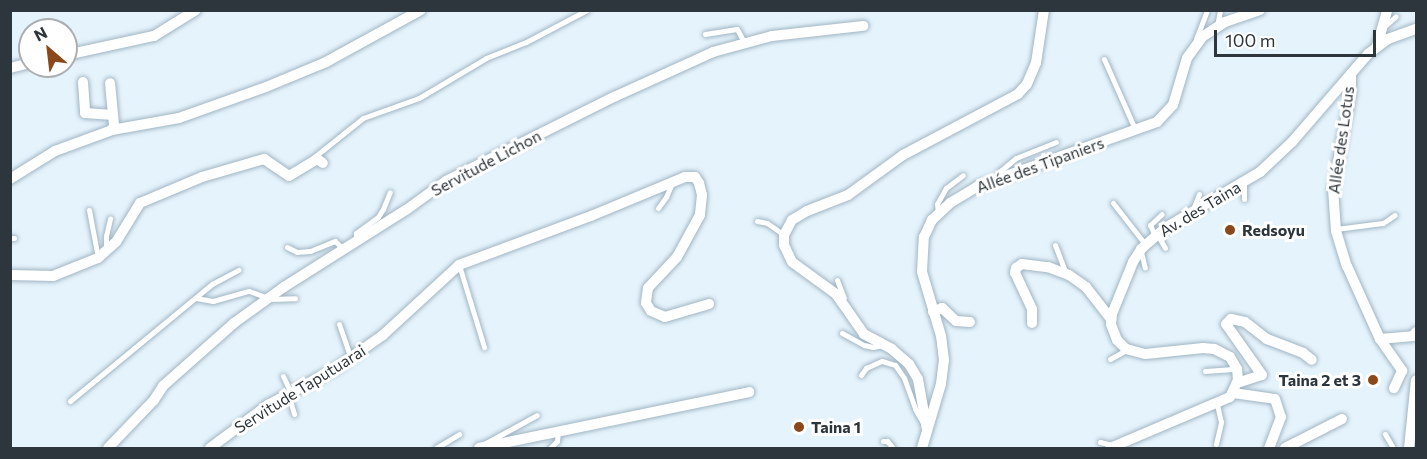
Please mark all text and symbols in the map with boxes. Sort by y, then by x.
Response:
north arrow [18,18,78,78]
scale bar [1217,18,1379,56]
text: N [30,22,50,45]
text: 100 m [1225,29,1275,51]
street label: Allée des Lotus [1324,85,1358,195]
street label: Servitude Lichon [428,126,544,200]
street label: Allée des Tipaniers [974,133,1106,197]
street label: Av. des Taina [1156,177,1244,241]
place label: Redsoyu [1242,220,1305,240]
marker: Redsoyu [1223,223,1237,237]
street label: Servitude Taputuarai [231,341,369,437]
place label: Taina 2 et 3 [1278,370,1361,390]
marker: Taina 2 et 3 [1366,373,1380,387]
place label: Taina 1 [811,417,861,437]
marker: Taina 1 [792,420,806,434]

